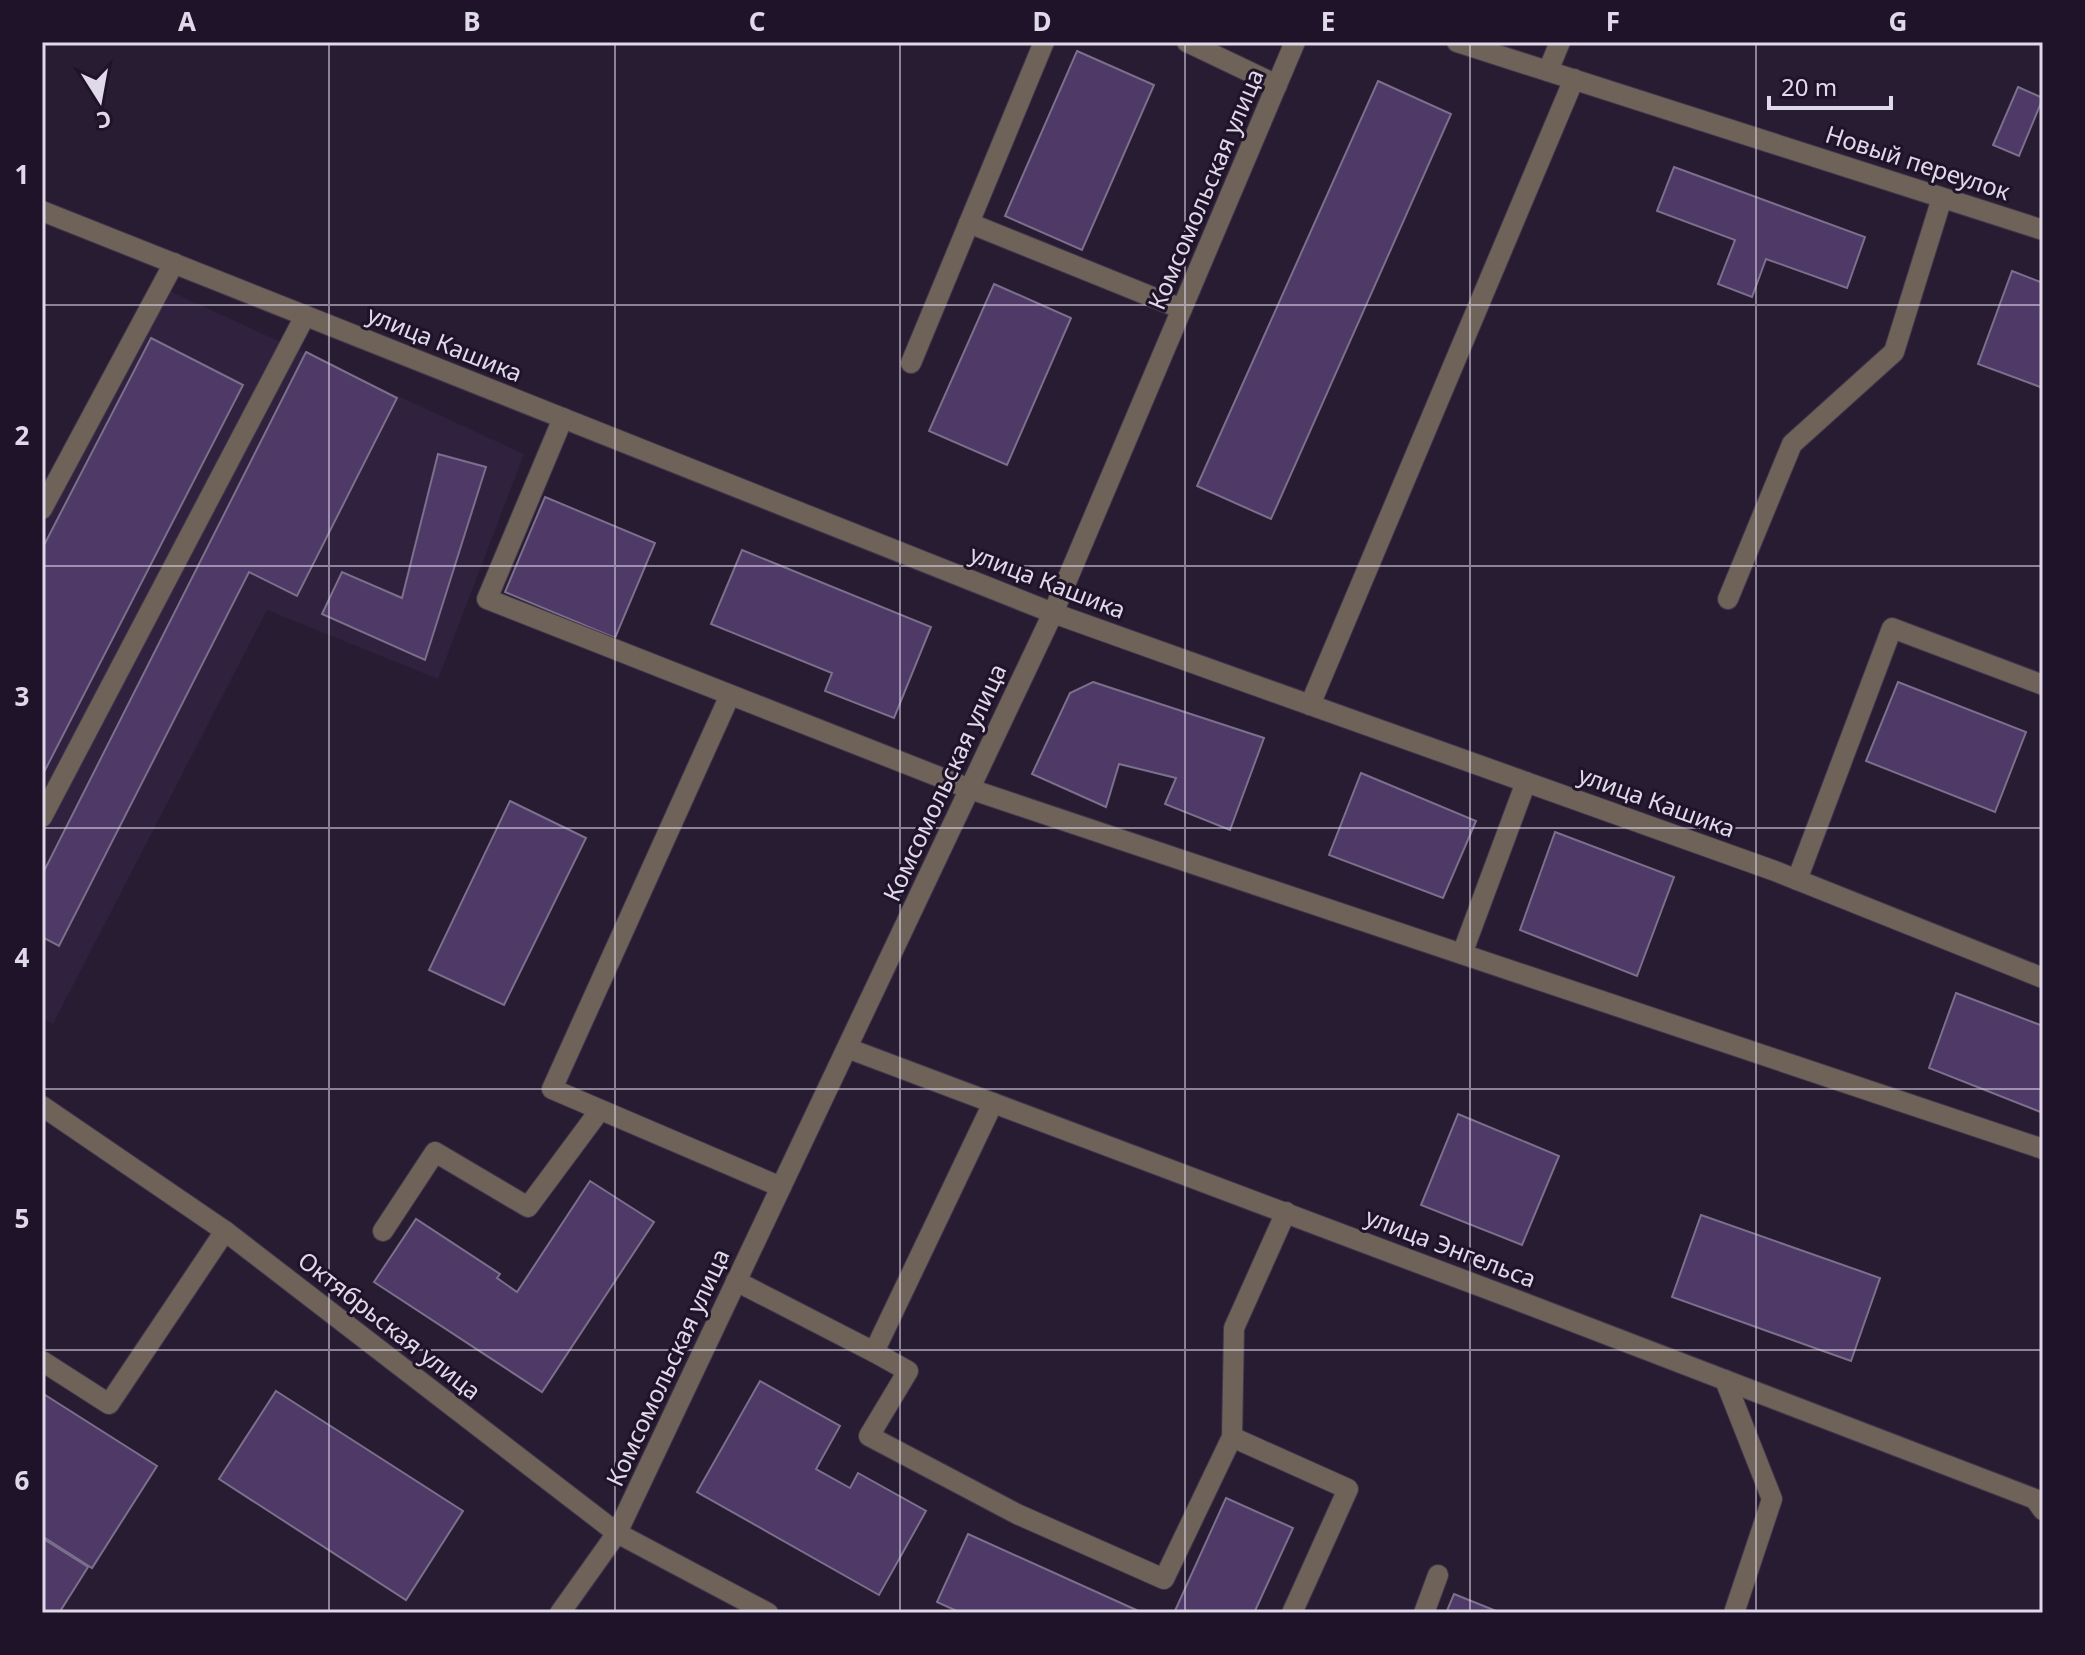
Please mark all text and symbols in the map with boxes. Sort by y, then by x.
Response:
text: A [178,3,196,39]
text: B [463,3,481,39]
text: C [749,3,765,39]
text: D [1032,3,1052,39]
text: E [1321,3,1335,39]
text: F [1606,3,1620,39]
text: G [1889,3,1907,39]
north arrow [60,60,140,140]
scale bar [1769,60,1891,110]
street label: Комсомольская улица [1139,64,1271,314]
text: 20 m [1781,70,1837,103]
text: С [94,105,114,137]
street label: Новый переулок [1822,117,2015,207]
text: 1 [15,156,29,192]
street label: улица Кашика [363,297,527,389]
text: 2 [15,417,30,453]
street label: улица Кашика [965,536,1131,626]
street label: Комсомольская улица [874,658,1014,906]
text: 3 [15,678,29,714]
street label: улица Кашика [1574,757,1740,845]
text: 4 [15,939,30,975]
street label: улица Энгельса [1361,1199,1541,1295]
text: 5 [15,1200,29,1236]
street label: Октябрьская улица [292,1243,488,1407]
street label: Комсомольская улица [597,1243,737,1491]
text: 6 [15,1462,30,1498]

